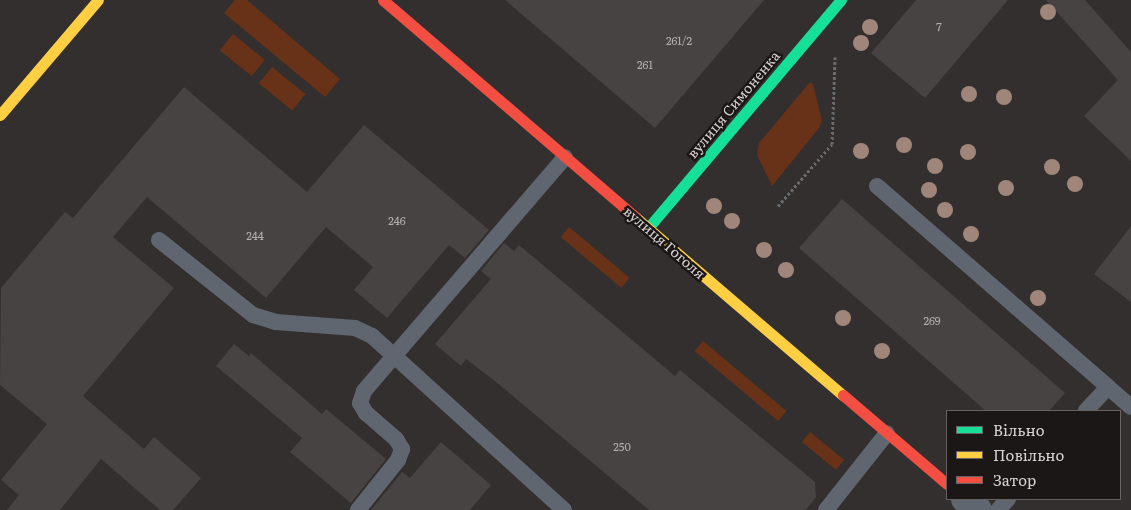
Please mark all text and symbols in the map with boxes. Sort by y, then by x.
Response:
house number: 7 [936,19,942,33]
house number: 261/2 [666,33,692,47]
street label: вулиця Симоненка [683,47,783,161]
house number: 261 [637,57,653,71]
street label: вулиця Гоголя [621,202,709,282]
house number: 246 [388,213,406,227]
house number: 244 [246,228,264,242]
house number: 269 [923,313,941,327]
legend [946,410,1121,500]
text: Вільно [993,418,1044,441]
house number: 250 [613,439,631,453]
text: Повільно [993,443,1064,466]
text: Затор [993,468,1036,491]

